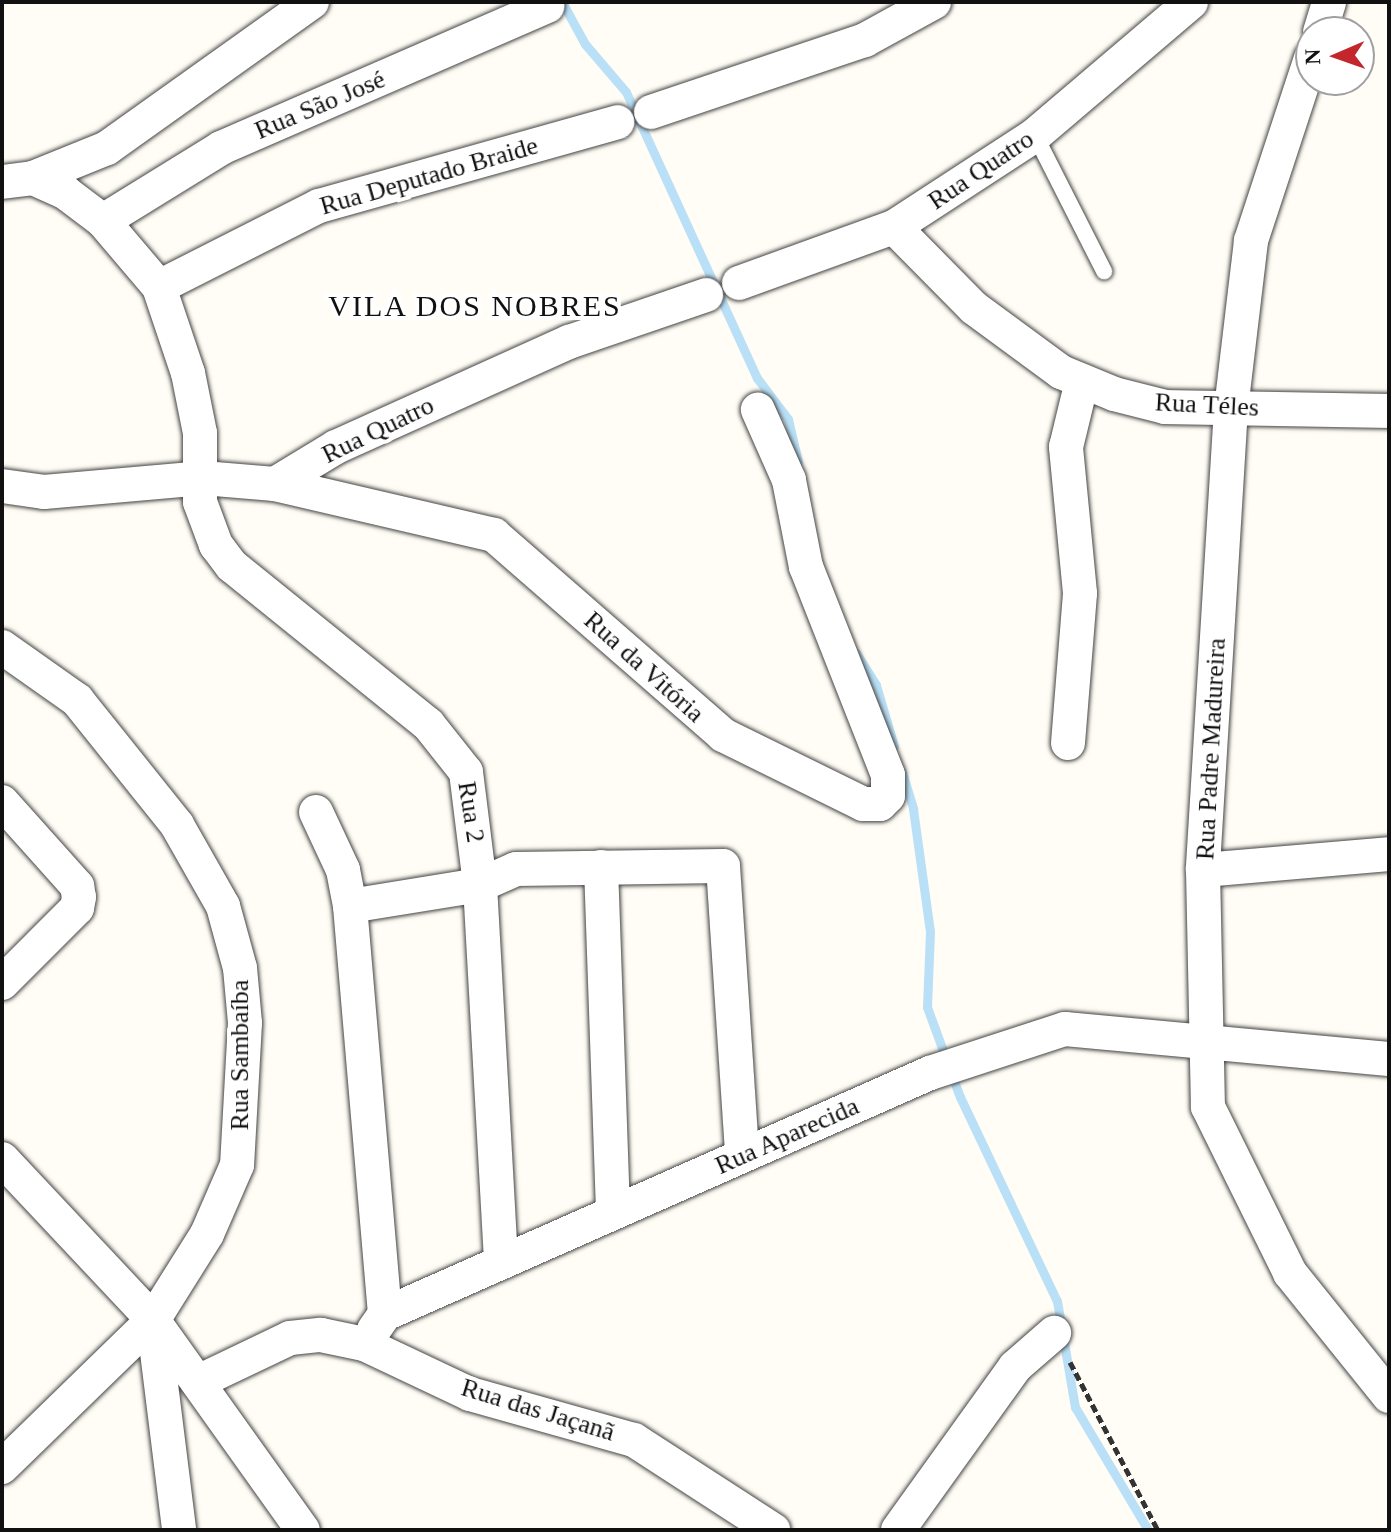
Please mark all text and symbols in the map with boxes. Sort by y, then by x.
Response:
north arrow [1295,16,1375,96]
text: N [1300,48,1325,65]
street label: Rua São José [250,64,390,146]
street label: Rua Quatro [922,123,1040,217]
street label: Rua Deputado Braide [316,130,542,222]
district label: VILA DOS NOBRES [327,288,623,324]
street label: Rua Téles [1154,387,1260,423]
street label: Rua Quatro [317,390,439,470]
street label: Rua da Vitória [577,605,711,729]
street label: Rua Padre Madureira [1190,637,1232,861]
street label: Rua 2 [451,779,491,845]
street label: Rua Sambaíba [224,980,256,1130]
street label: Rua Aparecida [710,1090,864,1182]
street label: Rua das Jaçanã [457,1372,619,1448]

